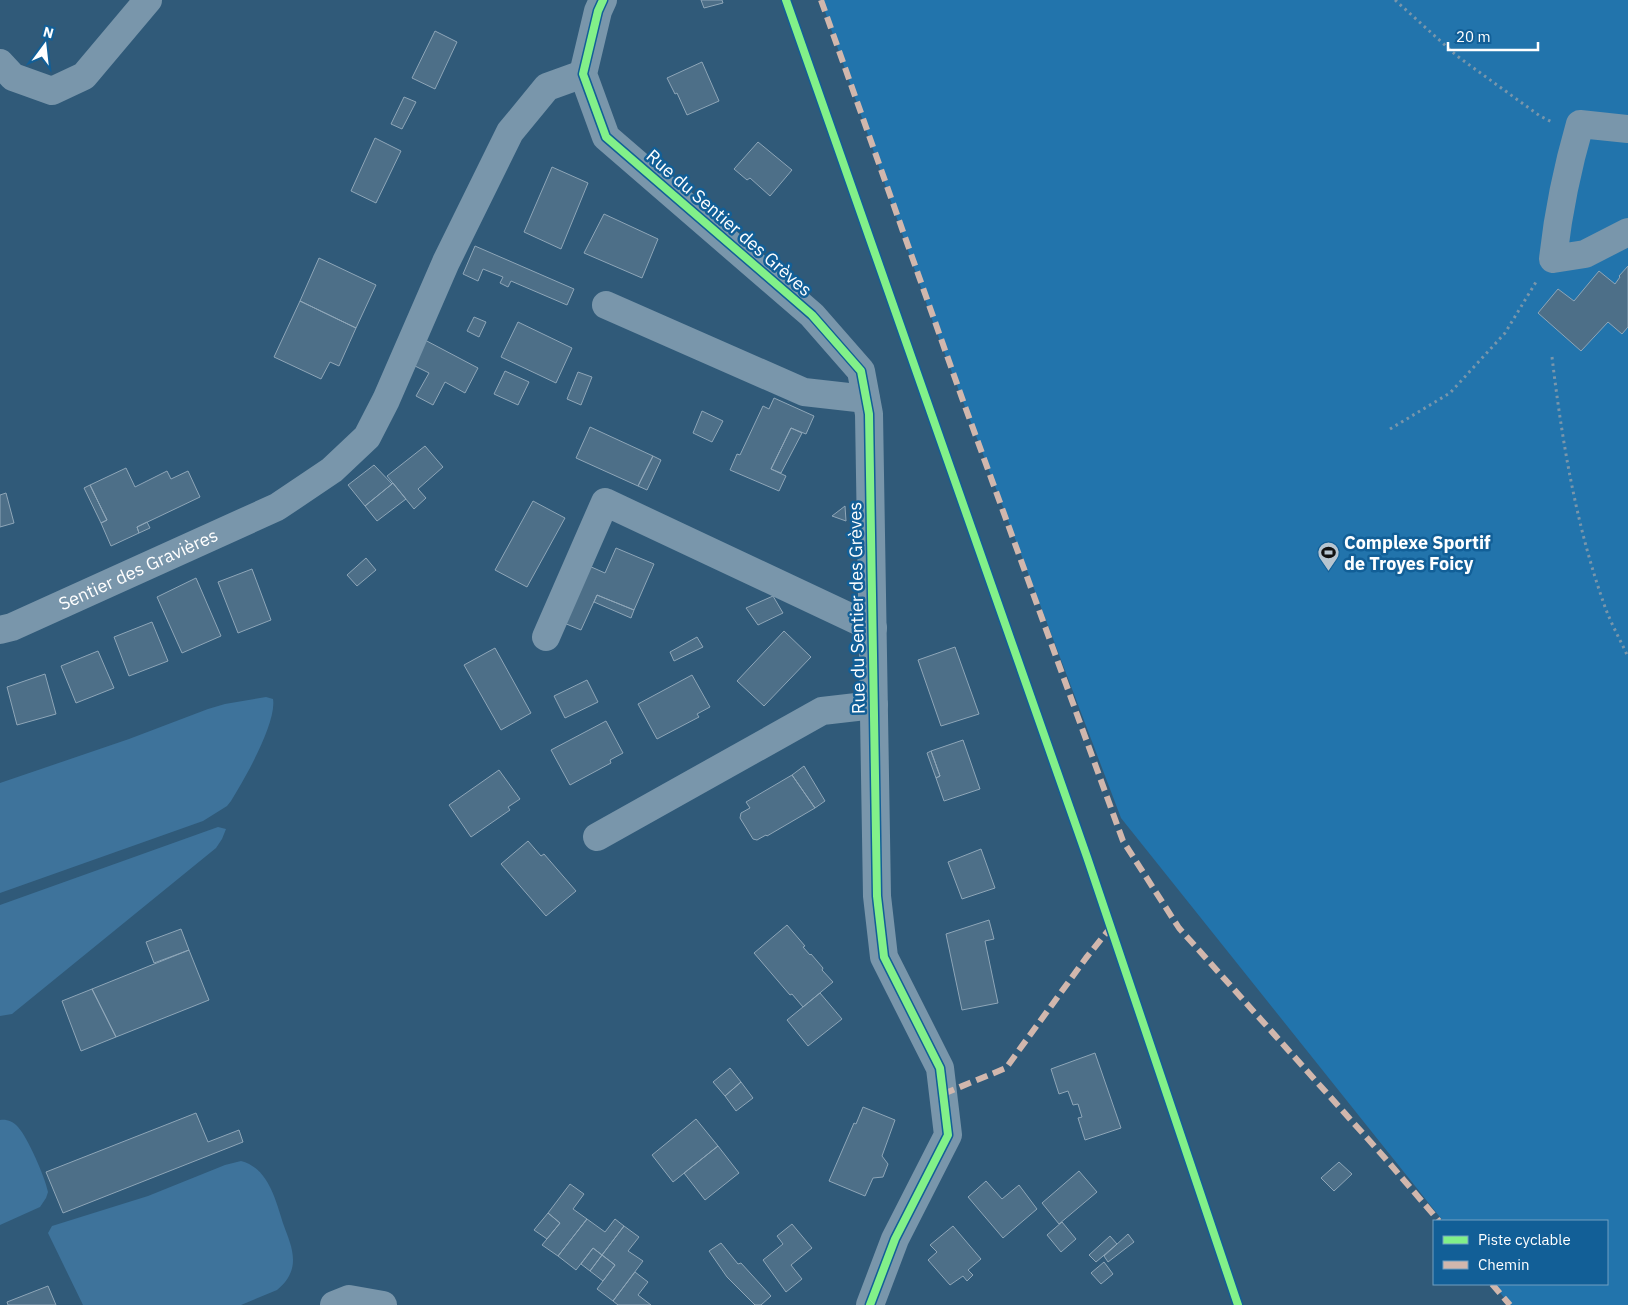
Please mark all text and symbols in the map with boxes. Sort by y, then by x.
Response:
north arrow [20,20,70,70]
scale bar [1448,20,1538,52]
text: N [41,22,56,42]
text: 20 m [1456,27,1491,46]
street label: Rue du Sentier des Grèves [642,144,817,301]
street label: Rue du Sentier des Grèves [843,502,870,714]
street label: Sentier des Gravières [55,523,221,615]
place label: Complexe Sportif de Troyes Foicy [1344,531,1491,575]
sports icon: Complexe Sportif de Troyes Foicy [1316,541,1340,572]
legend [1433,1220,1608,1285]
text: Piste cyclable [1478,1230,1571,1249]
text: Chemin [1478,1255,1529,1274]

